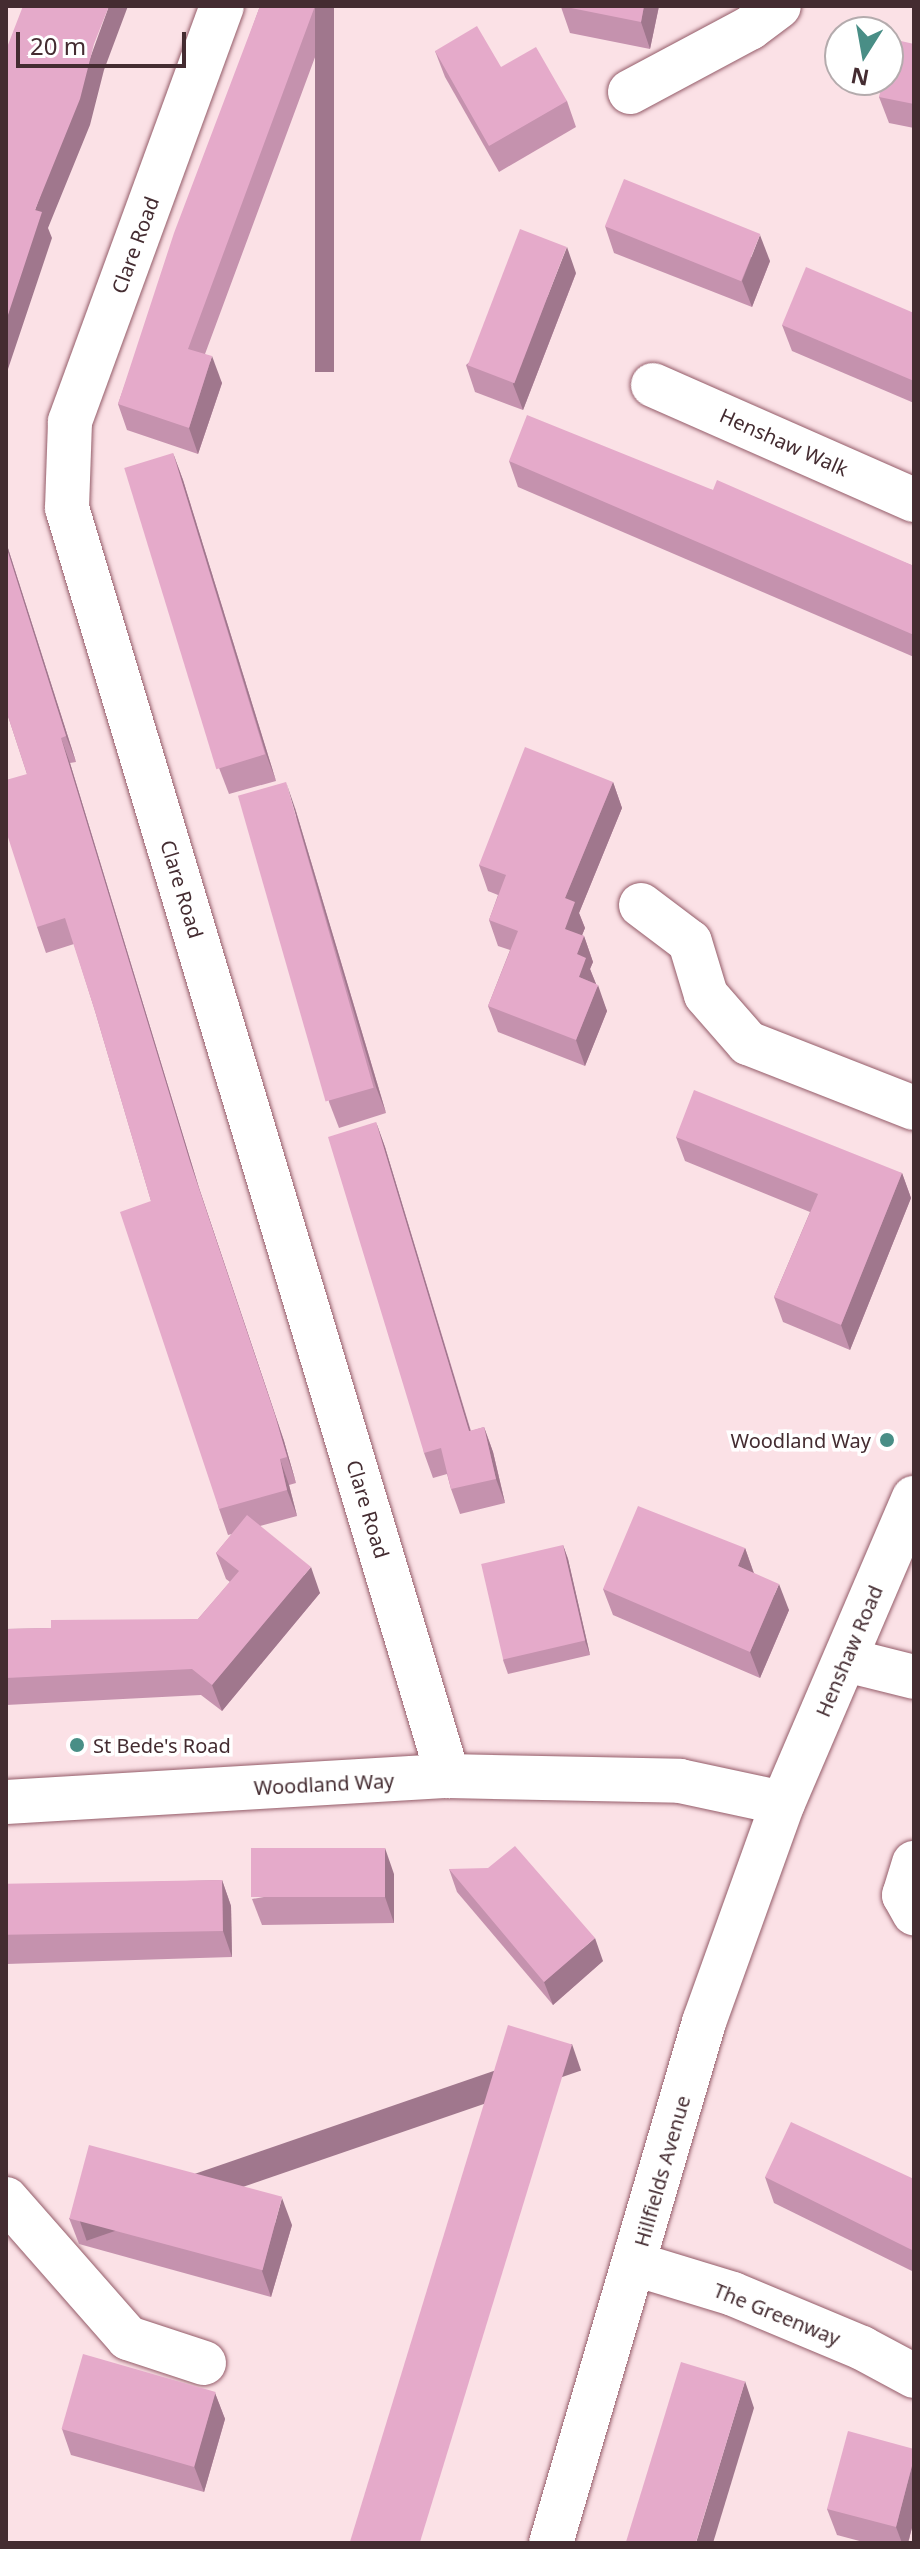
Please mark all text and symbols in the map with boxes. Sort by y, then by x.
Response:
scale bar [20,16,190,66]
north arrow [824,16,904,96]
text: 20 m [30,29,86,62]
text: N [848,61,871,94]
street label: Clare Road [106,193,164,297]
street label: Henshaw Walk [716,403,852,481]
street label: Clare Road [156,837,208,941]
place label: Woodland Way [730,1428,871,1452]
marker: Woodland Way [878,1431,896,1449]
street label: Clare Road [342,1457,394,1561]
street label: Henshaw Road [810,1582,888,1720]
place label: St Bede's Road [93,1733,231,1757]
marker: St Bede's Road [68,1736,86,1754]
street label: Woodland Way [253,1768,395,1800]
street label: Hillfields Avenue [629,2093,695,2249]
street label: The Greenway [710,2278,844,2350]

